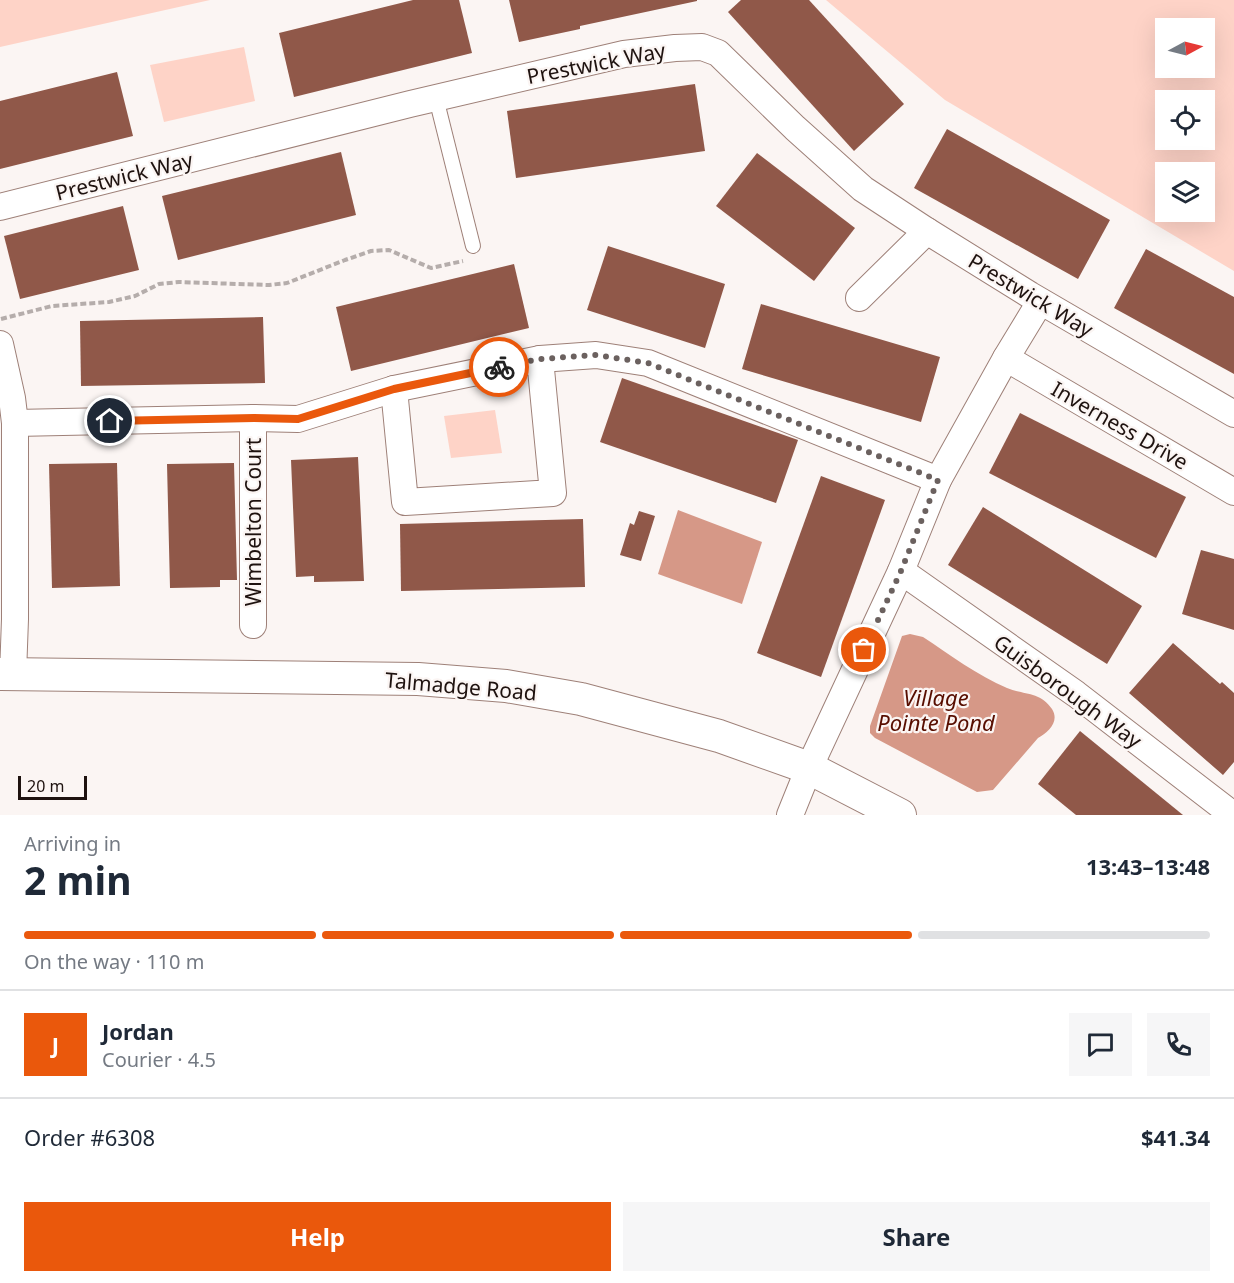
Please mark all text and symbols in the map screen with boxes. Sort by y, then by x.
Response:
north arrow [1155,18,1215,78]
map controls [1155,18,1215,222]
street label: Prestwick Way [524,36,668,90]
button: locate [1155,90,1215,150]
street label: Prestwick Way [52,145,196,207]
button: layers [1155,162,1215,222]
street label: Prestwick Way [963,247,1099,343]
courier [469,337,529,397]
icon: bike [483,351,516,384]
street label: Inverness Drive [1046,374,1194,476]
pin [84,395,135,446]
icon: home [93,404,126,437]
street label: Wimbelton Court [239,437,267,606]
pin [838,624,889,675]
street label: Guisborough Way [988,628,1148,754]
icon: bag [847,633,880,666]
street label: Talmadge Road [384,665,538,707]
water label: Village Pointe Pond [877,682,996,737]
scale bar [18,773,87,800]
text: 20 m [27,775,64,797]
text: Arriving in [24,830,121,857]
text: 13:43–13:48 [1086,851,1210,881]
text: 2 min [24,853,131,906]
text: On the way · 110 m [24,948,204,975]
button: chat [1069,1013,1132,1076]
button: phone [1147,1013,1210,1076]
text: Jordan [102,1016,174,1046]
text: J [52,1029,59,1059]
text: Courier · 4.5 [102,1046,216,1073]
text: Order #6308 [24,1122,155,1152]
text: $41.34 [1141,1122,1210,1152]
button: Help [24,1202,611,1271]
button: Share [623,1202,1210,1271]

